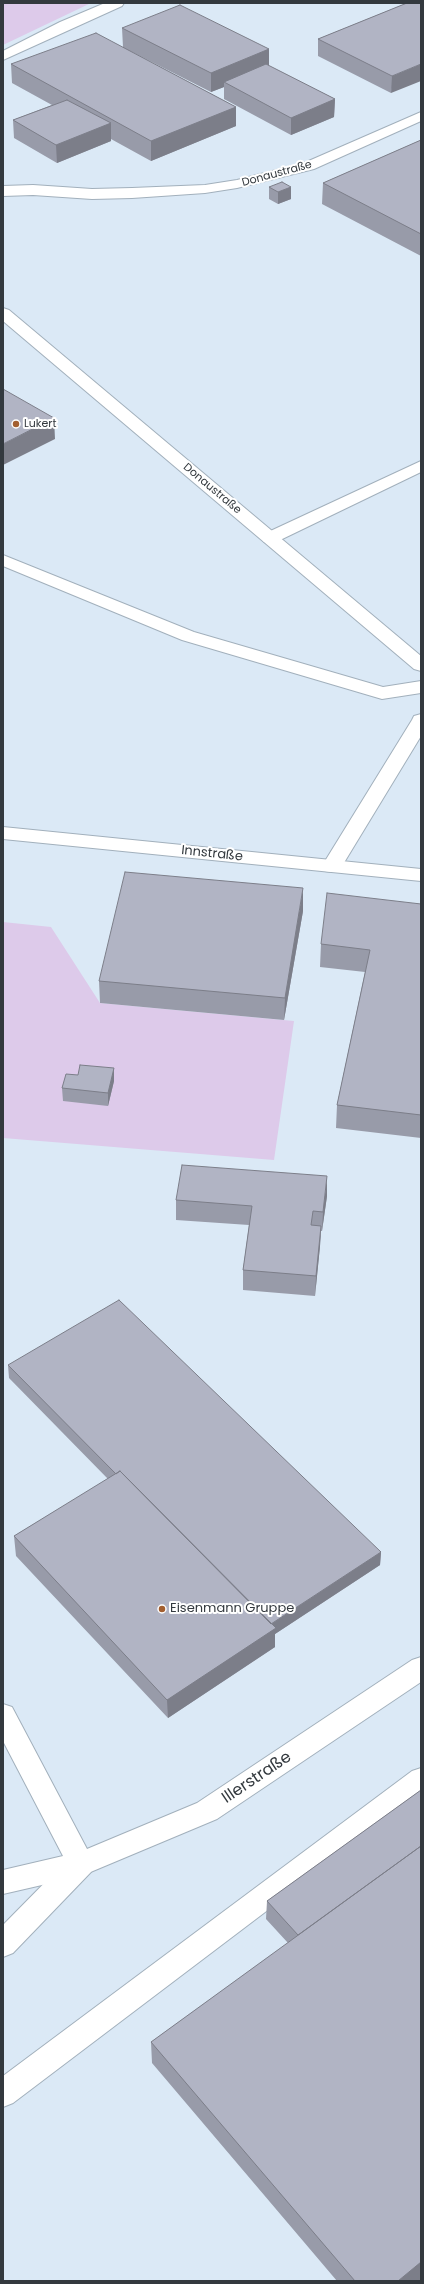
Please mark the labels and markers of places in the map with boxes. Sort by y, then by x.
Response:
place label: Lukert [24,417,56,431]
marker: Lukert [11,419,21,429]
place label: Eisenmann Gruppe [170,1601,294,1617]
marker: Eisenmann Gruppe [157,1604,167,1614]

